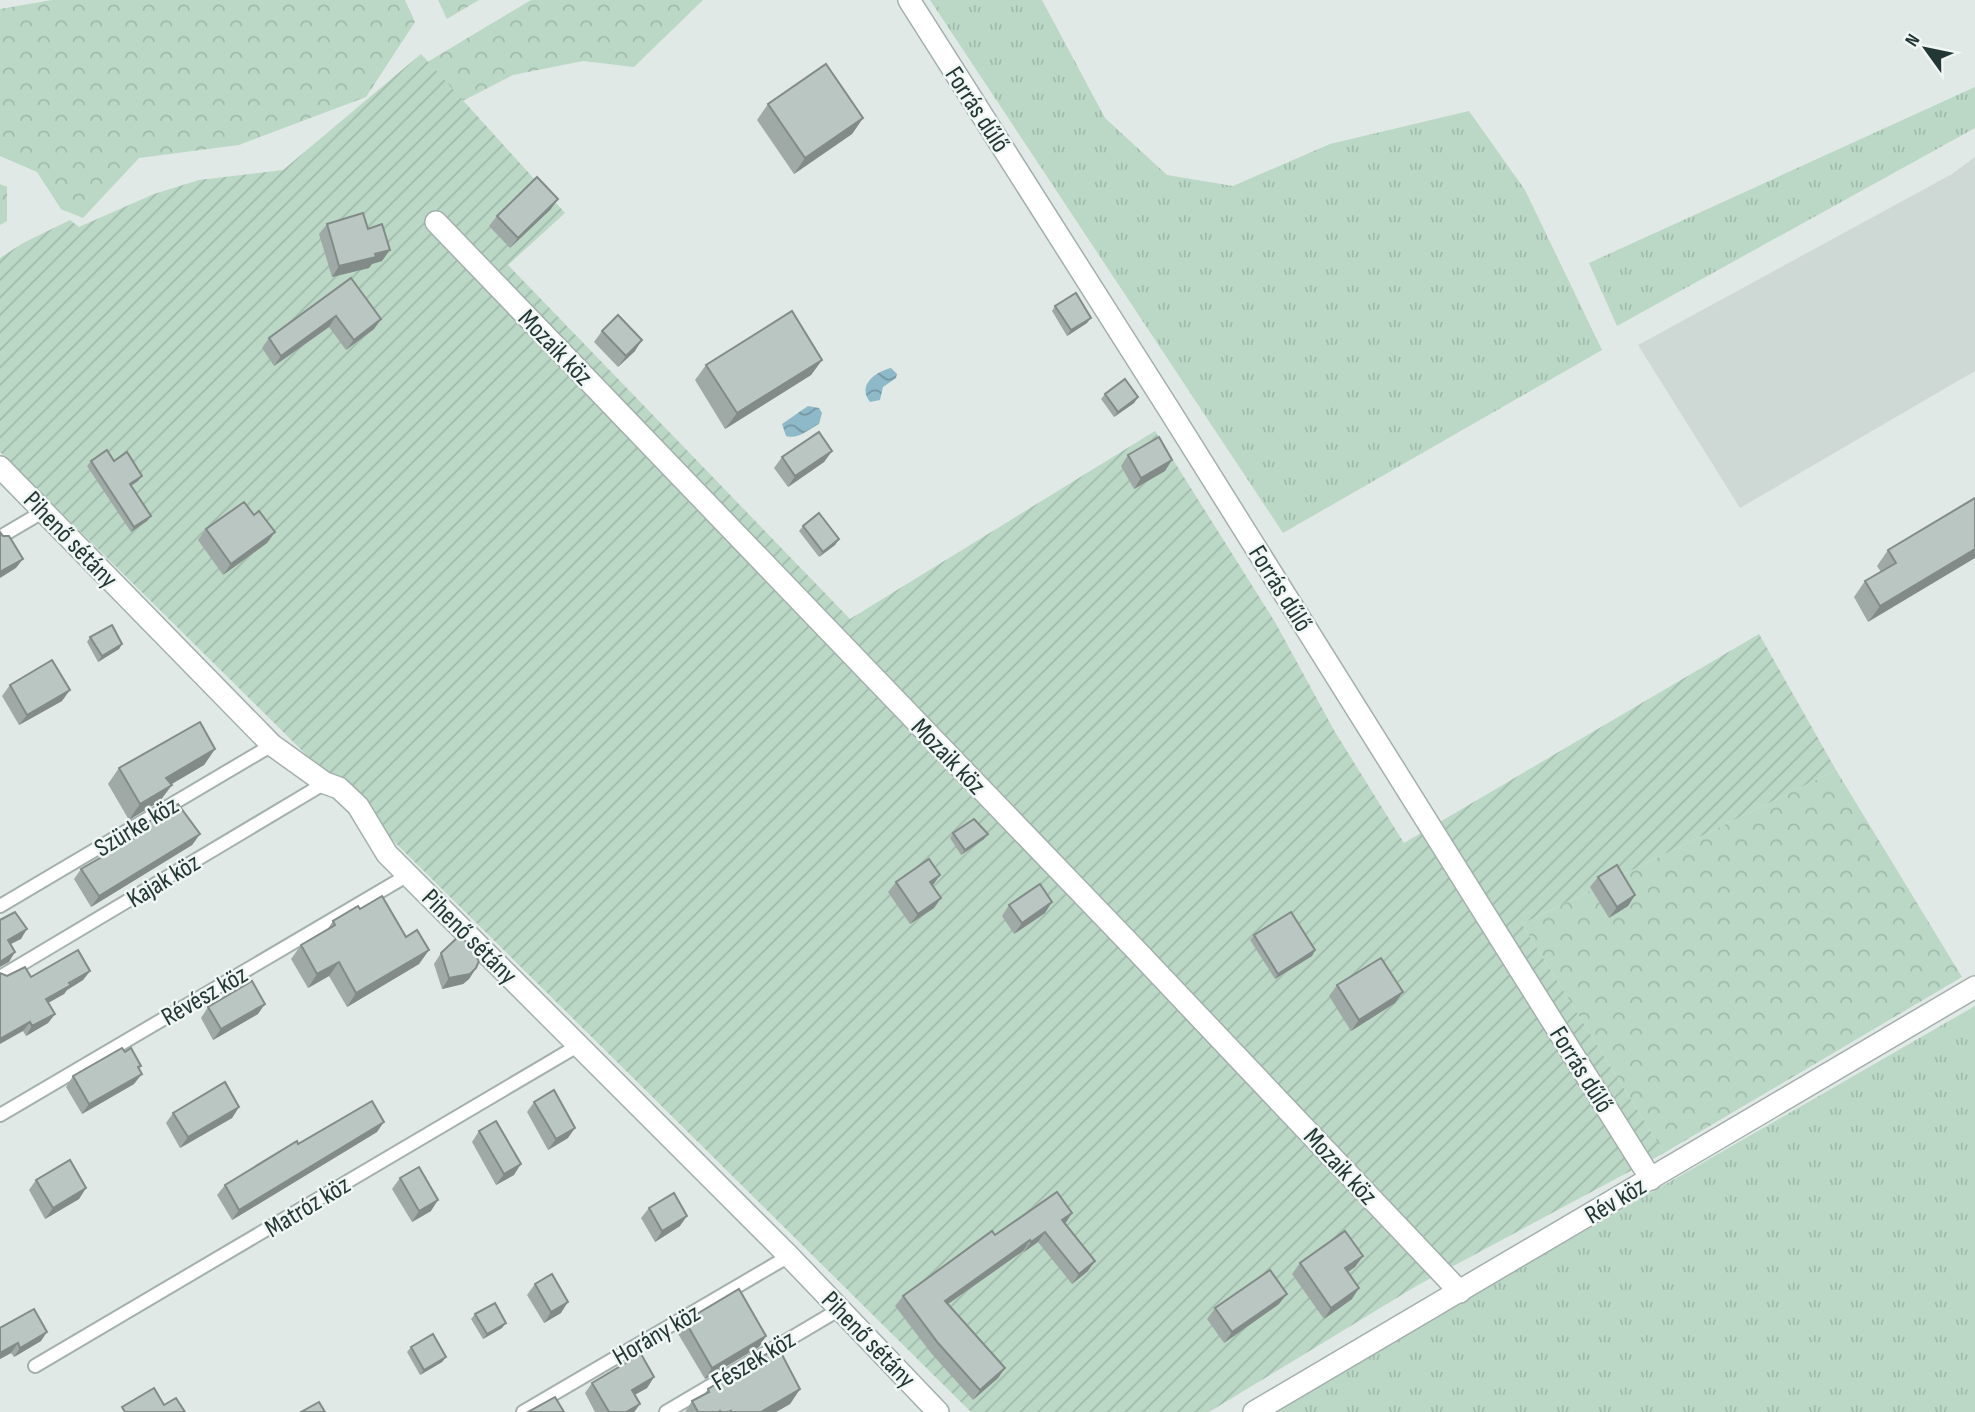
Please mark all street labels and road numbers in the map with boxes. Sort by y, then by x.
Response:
street label: Forrás dűlő [938,61,1016,158]
street label: Mozaik köz [511,304,599,393]
street label: Pihenő sétány [16,485,123,595]
street label: Forrás dűlő [1241,540,1318,638]
street label: Mozaik köz [904,713,992,802]
street label: Szürke köz [89,790,184,864]
street label: Kajak köz [122,847,206,915]
street label: Pihenő sétány [415,883,523,991]
street label: Révész köz [156,959,253,1033]
street label: Forrás dűlő [1542,1021,1619,1119]
street label: Mozaik köz [1297,1122,1383,1212]
street label: Matróz köz [260,1170,356,1245]
street label: Rév köz [1580,1171,1652,1231]
street label: Pihenő sétány [814,1285,921,1395]
street label: Horány köz [608,1298,706,1373]
street label: Fészek köz [706,1324,801,1398]

